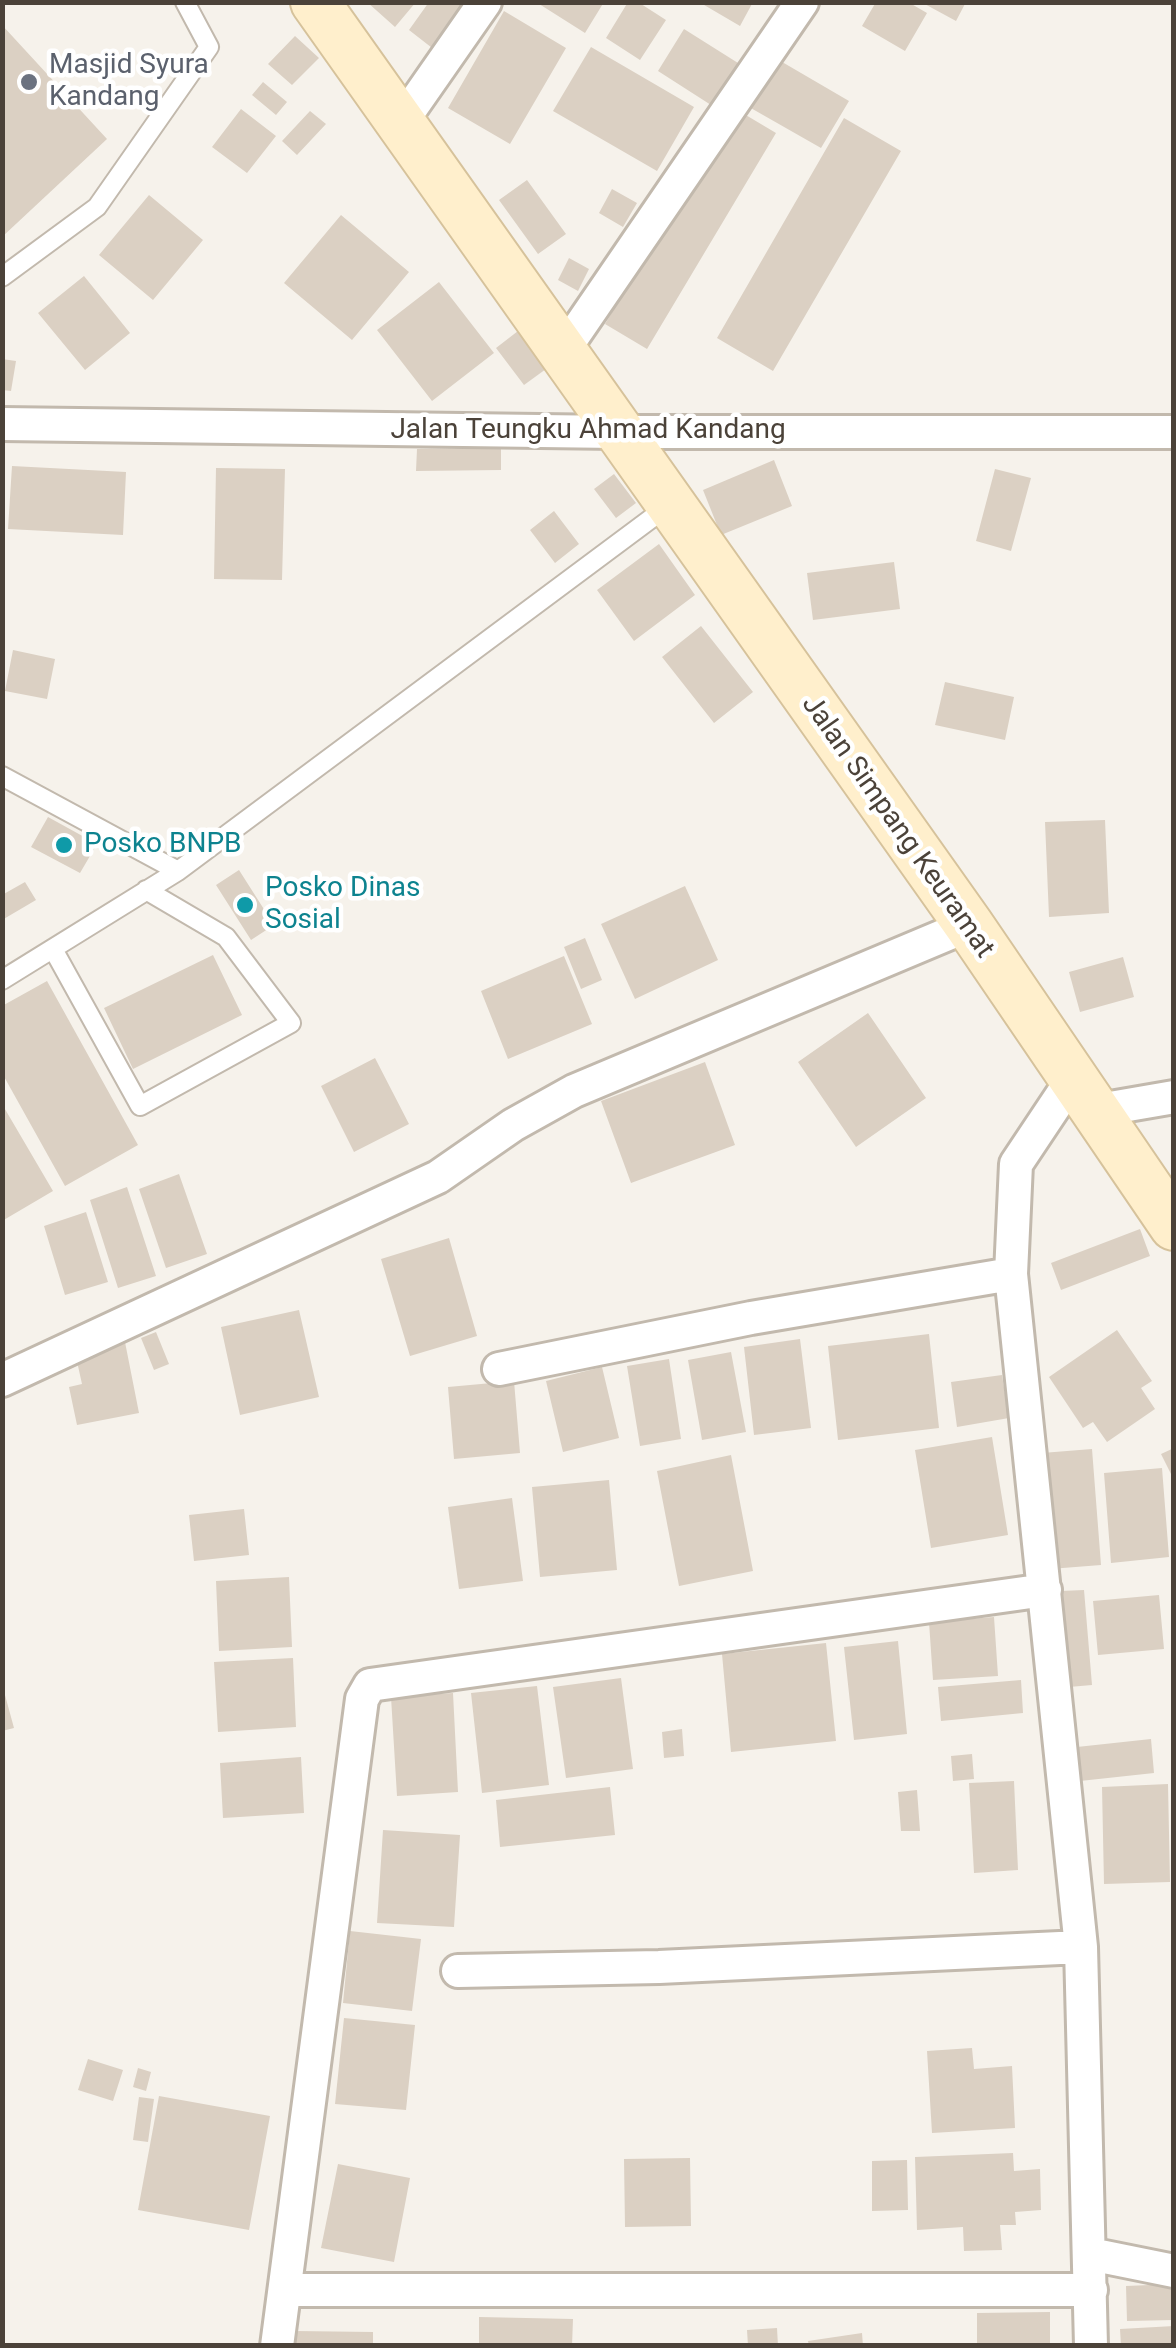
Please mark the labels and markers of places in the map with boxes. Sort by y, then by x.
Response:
place label: Masjid Syura Kandang [49,49,209,115]
marker: Masjid Syura Kandang [18,71,40,93]
place label: Posko BNPB [84,828,242,862]
marker: Posko BNPB [53,834,75,856]
place label: Posko Dinas Sosial [265,872,420,938]
marker: Posko Dinas Sosial [234,894,256,916]

